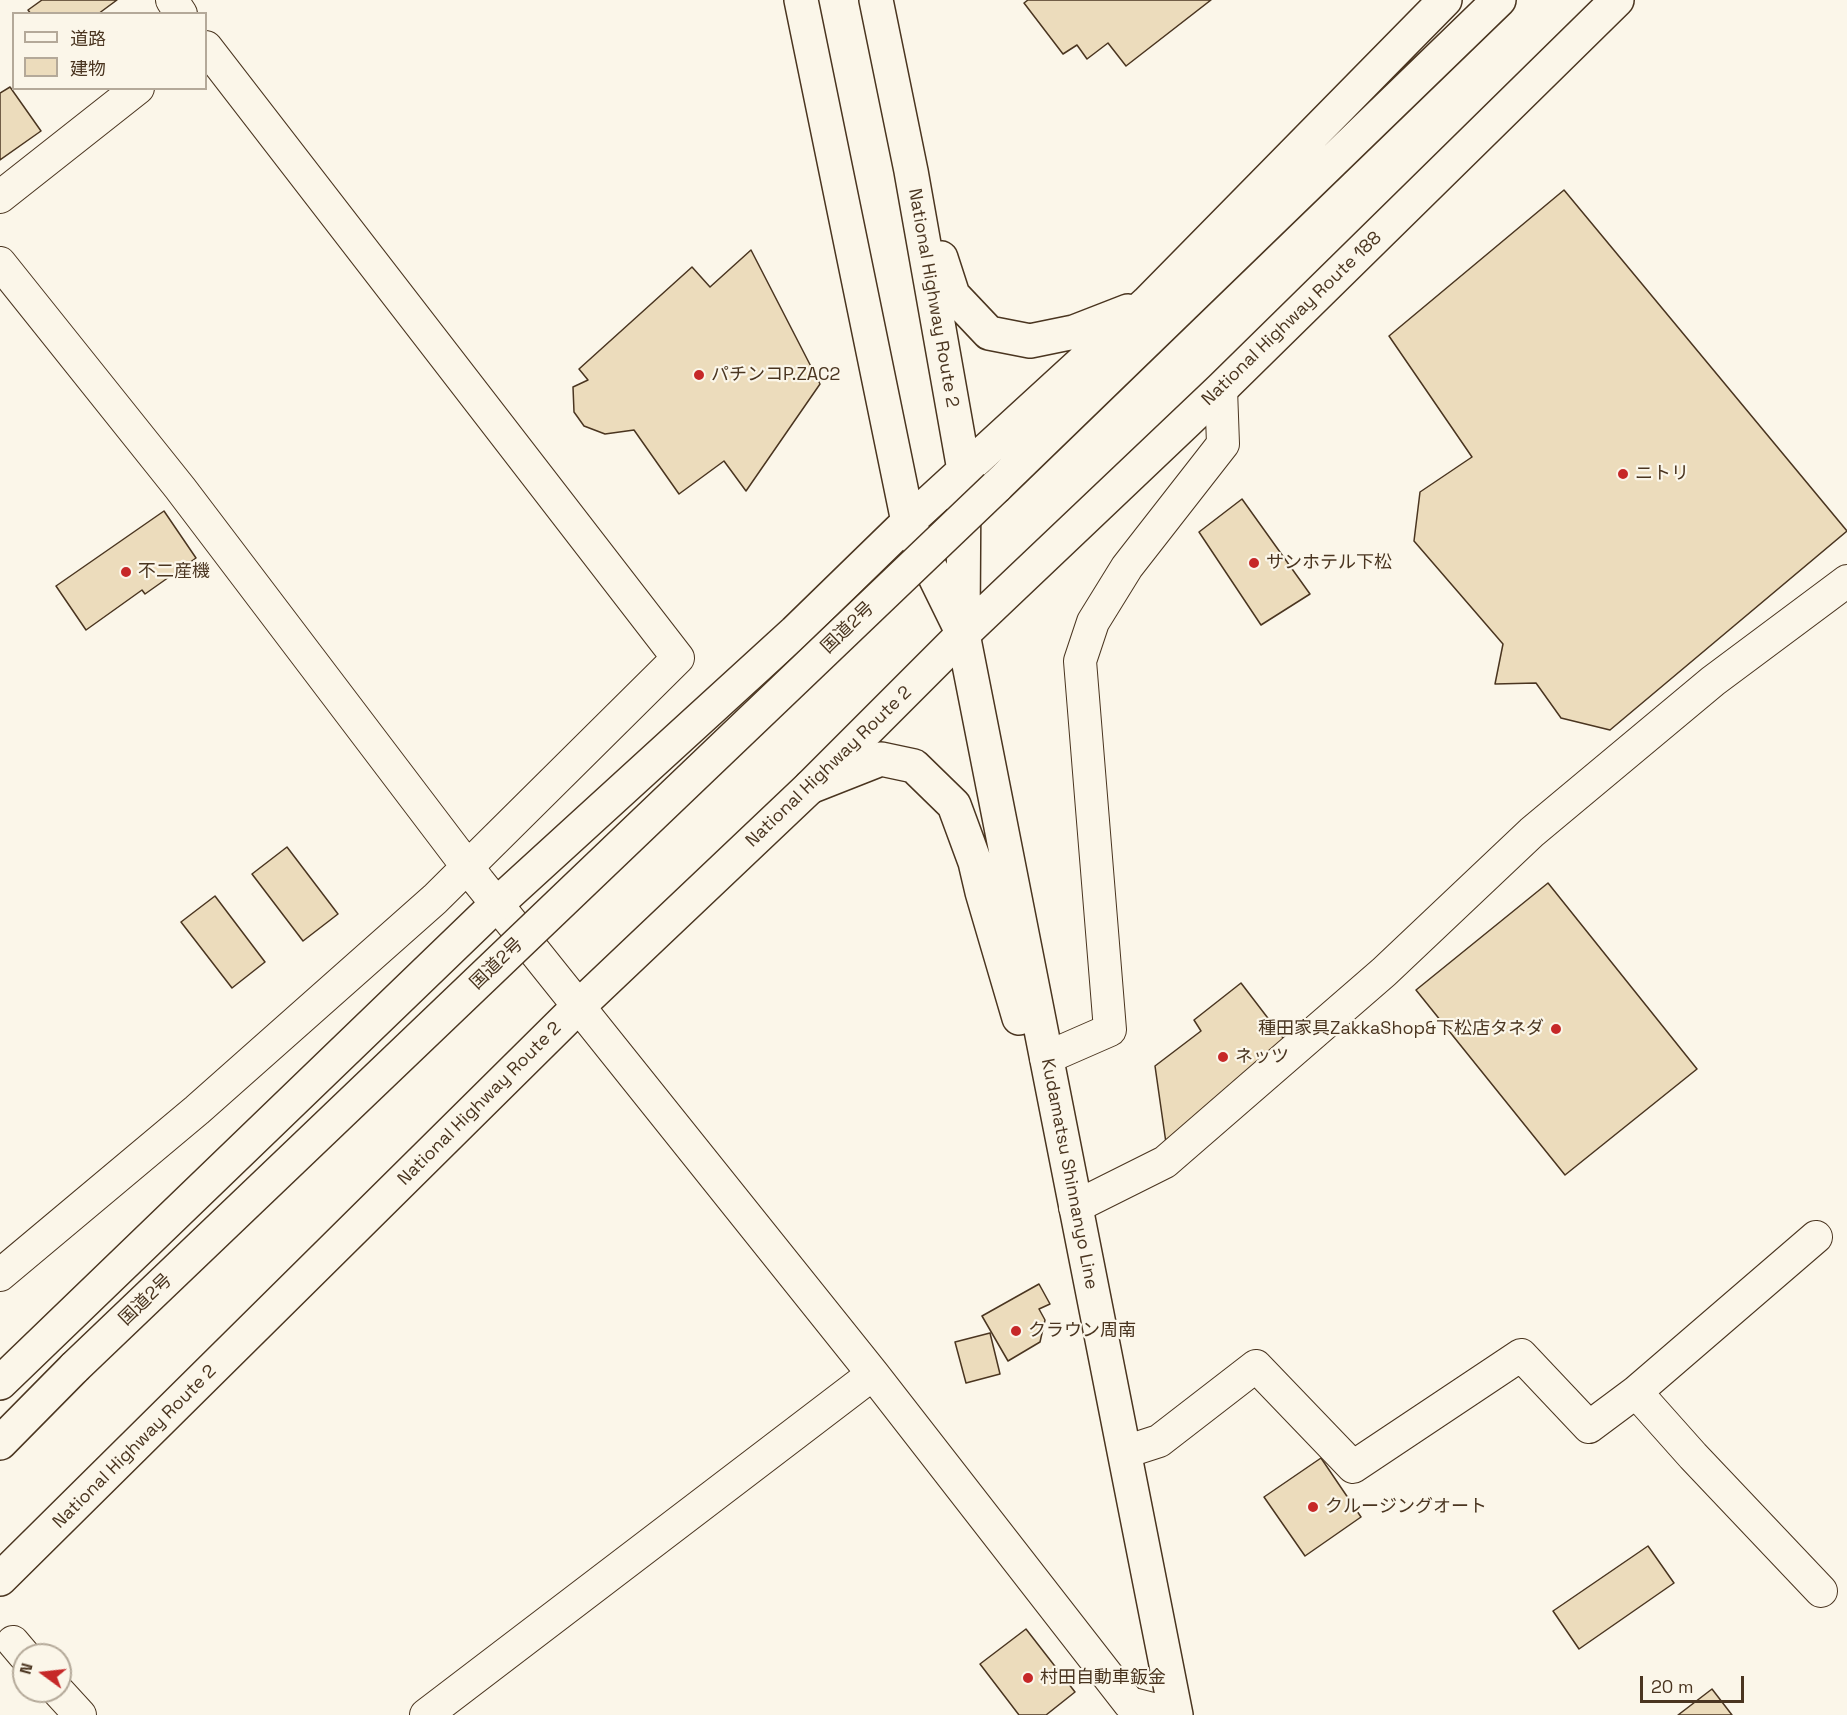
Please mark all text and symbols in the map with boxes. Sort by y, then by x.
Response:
legend [12,12,207,90]
text: 道路 [70,27,106,50]
text: 建物 [70,57,106,80]
street label: National Highway Route 2 [903,187,963,409]
street label: National Highway Route 188 [1198,227,1386,411]
place label: パチンコP.ZAC2 [711,364,840,386]
marker: パチンコP.ZAC2 [692,368,706,382]
place label: ニトリ [1635,463,1689,485]
marker: ニトリ [1616,467,1630,481]
place label: サンホテル下松 [1266,552,1392,574]
marker: サンホテル下松 [1247,556,1261,570]
place label: 不二産機 [138,561,210,583]
marker: 不二産機 [119,565,133,579]
street label: 国道2号 [817,598,879,658]
street label: National Highway Route 2 [742,682,916,852]
street label: 国道2号 [466,934,528,994]
street label: National Highway Route 2 [394,1018,566,1190]
place label: 種田家具ZakkaShop&下松店タネダ [1258,1018,1544,1040]
marker: 種田家具ZakkaShop&下松店タネダ [1549,1022,1563,1036]
place label: ネッツ [1235,1046,1289,1068]
marker: ネッツ [1216,1050,1230,1064]
street label: Kudamatsu Shinnanyo Line [1036,1057,1102,1291]
street label: 国道2号 [115,1270,177,1330]
place label: クラウン周南 [1028,1320,1136,1342]
marker: クラウン周南 [1009,1324,1023,1338]
street label: National Highway Route 2 [49,1361,221,1533]
place label: クルージングオート [1325,1496,1487,1518]
marker: クルージングオート [1306,1500,1320,1514]
north arrow [12,1643,72,1703]
text: N [15,1661,38,1677]
scale bar [1643,1664,1746,1702]
place label: 村田自動車鈑金 [1040,1667,1166,1689]
marker: 村田自動車鈑金 [1021,1671,1035,1685]
text: 20 m [1651,1675,1694,1698]

